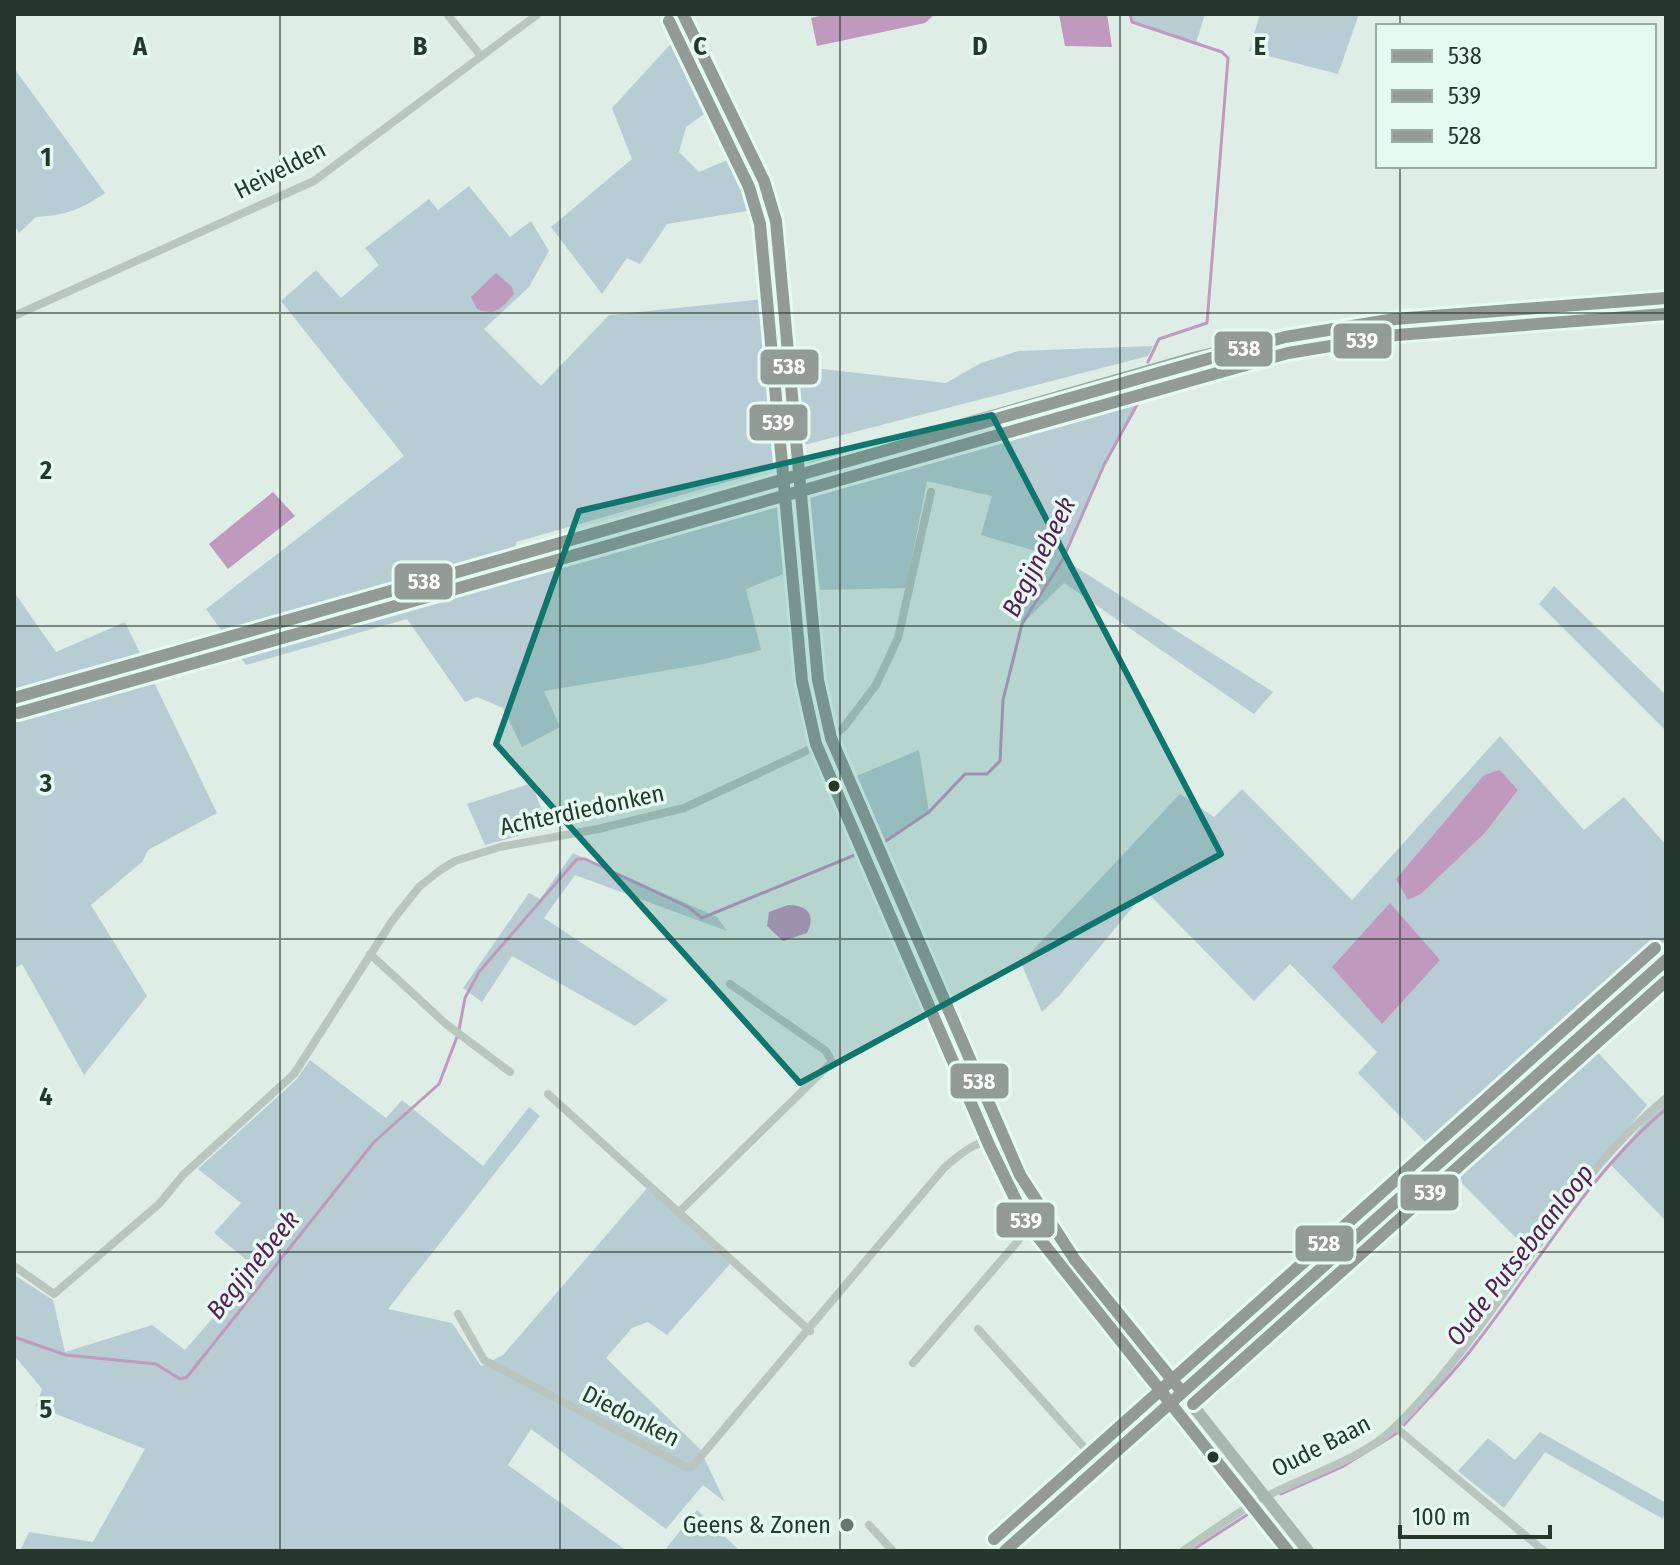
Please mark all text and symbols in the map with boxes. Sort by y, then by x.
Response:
legend [1376,24,1656,168]
text: A [132,31,148,62]
text: B [413,31,428,62]
text: C [693,31,707,62]
text: D [972,31,988,62]
text: E [1254,31,1266,62]
text: 538 [1448,42,1482,70]
text: 539 [1448,82,1481,110]
text: 528 [1448,122,1481,150]
street label: Heivelden [230,135,330,205]
text: 1 [41,142,52,173]
line badge: 539 [1332,322,1393,360]
text: 539 [1346,327,1378,354]
line badge: 538 [1213,330,1274,368]
text: 538 [1228,335,1261,362]
line badge: 538 [759,348,820,386]
text: 538 [773,353,806,380]
line badge: 539 [748,403,809,442]
text: 539 [762,409,794,436]
text: 2 [39,455,52,486]
water label: Begijnebeek [996,492,1082,622]
line badge: 538 [393,562,454,601]
text: 538 [408,568,441,595]
text: 3 [39,768,52,799]
unlabelled marker [826,778,842,794]
street label: Achterdiedonken [497,779,667,841]
line badge: 538 [949,1062,1010,1100]
text: 538 [963,1068,996,1095]
text: 4 [39,1081,53,1112]
water label: Oude Putsebaanloop [1440,1158,1600,1352]
line badge: 539 [1399,1173,1460,1212]
text: 539 [1414,1179,1446,1206]
line badge: 539 [995,1201,1056,1239]
water label: Begijnebeek [200,1205,306,1325]
text: 539 [1010,1207,1042,1234]
line badge: 528 [1294,1224,1355,1263]
text: 528 [1308,1230,1341,1257]
street label: Diedonken [578,1380,684,1452]
text: 5 [40,1394,53,1425]
street label: Oude Baan [1267,1409,1375,1483]
unlabelled marker [1205,1449,1221,1465]
scale bar [1400,1489,1550,1539]
text: 100 m [1412,1503,1470,1531]
place label: Geens & Zonen [683,1511,831,1539]
marker: Geens & Zonen [838,1516,856,1534]

